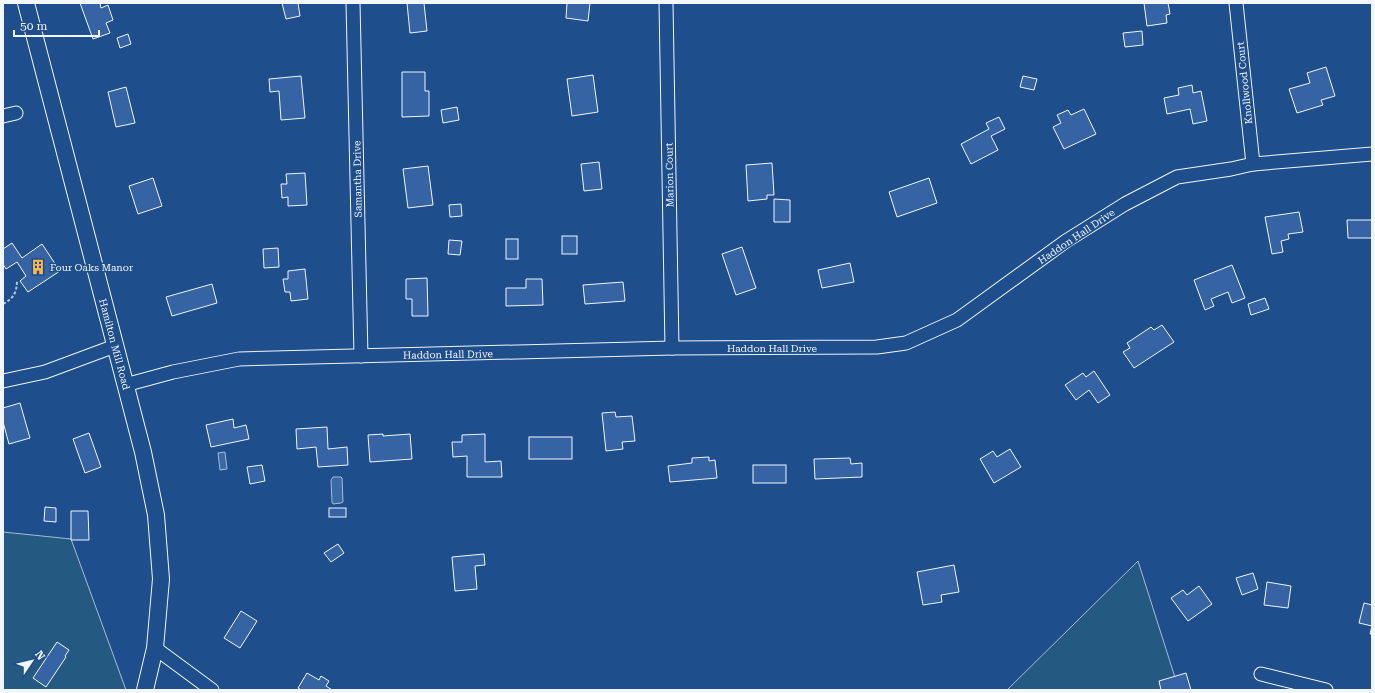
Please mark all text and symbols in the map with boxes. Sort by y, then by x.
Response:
scale bar [14,12,99,38]
text: 50 m [20,19,47,33]
street label: Knollwood Court [1235,41,1254,125]
street label: Samantha Drive [351,140,364,218]
street label: Marion Court [663,142,676,208]
street label: Haddon Hall Drive [1036,206,1117,266]
building icon: Four Oaks Manor [29,258,47,276]
place label: Four Oaks Manor [50,262,133,273]
street label: Hamilton Mill Road [97,297,132,391]
street label: Haddon Hall Drive [727,343,817,354]
street label: Haddon Hall Drive [403,348,494,361]
north arrow [12,641,52,681]
text: N [32,648,48,663]

